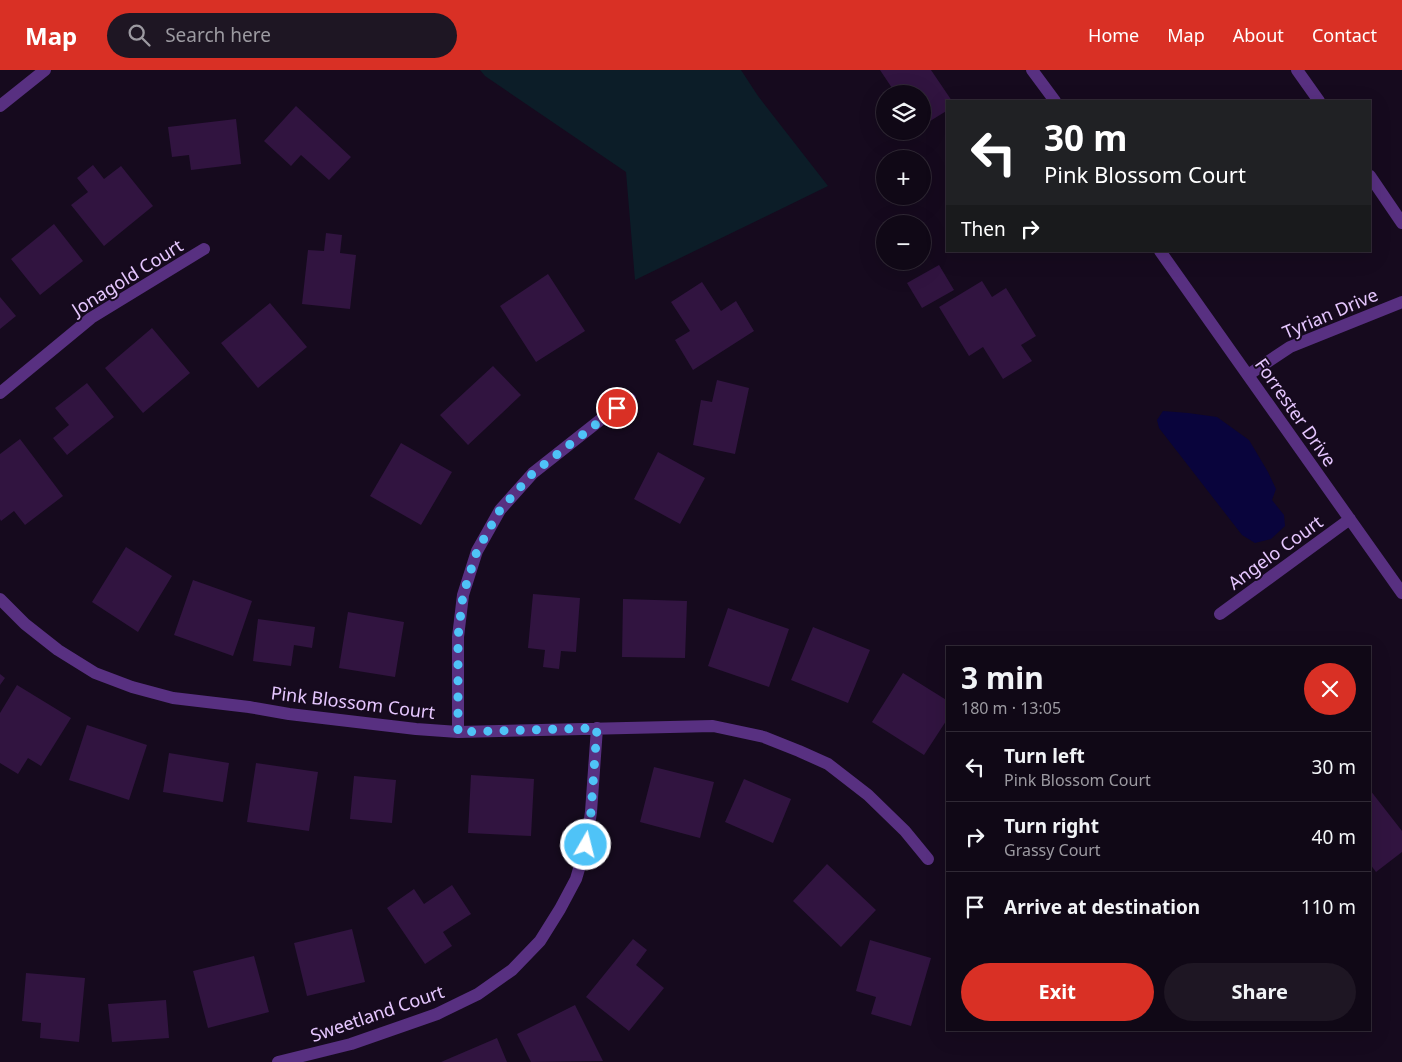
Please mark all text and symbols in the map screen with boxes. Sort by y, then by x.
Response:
search box [107,13,457,58]
text: Map [25,19,77,52]
icon: search [125,21,153,49]
text: Search here [165,22,271,48]
text: Home [1088,23,1139,47]
text: Map [1167,23,1205,47]
text: About [1233,23,1284,47]
text: Contact [1312,23,1377,47]
map controls [876,85,931,270]
button: layers [876,85,931,140]
text: 30 m [1044,114,1127,161]
icon: left [961,120,1026,185]
button: + [876,150,931,205]
text: Pink Blossom Court [1044,159,1246,189]
button: − [876,215,931,270]
icon: right [1016,215,1044,243]
text: Then [961,216,1006,242]
street label: Jonagold Court [65,233,188,322]
street label: Tyrian Drive [1279,282,1381,344]
street label: Forrester Drive [1250,353,1342,471]
pin [596,387,638,429]
icon: arrive [603,394,631,422]
street label: Angelo Court [1223,509,1328,594]
text: 3 min [961,657,1044,698]
button: close [1304,663,1356,715]
street label: Pink Blossom Court [270,680,437,724]
text: 180 m · 13:05 [961,697,1061,719]
text: Turn left [1004,743,1085,769]
icon: left [961,753,989,781]
text: 30 m [1312,754,1356,780]
text: Pink Blossom Court [1004,769,1151,791]
text: Turn right [1004,813,1099,839]
position arrow [559,818,611,870]
icon: right [961,823,989,851]
text: 40 m [1312,824,1356,850]
text: Grassy Court [1004,839,1101,861]
icon: arrive [961,893,989,921]
text: Arrive at destination [1004,894,1200,920]
text: 110 m [1301,894,1356,920]
button: Exit [961,963,1154,1021]
button: Share [1164,963,1356,1021]
street label: Sweetland Court [307,979,447,1047]

